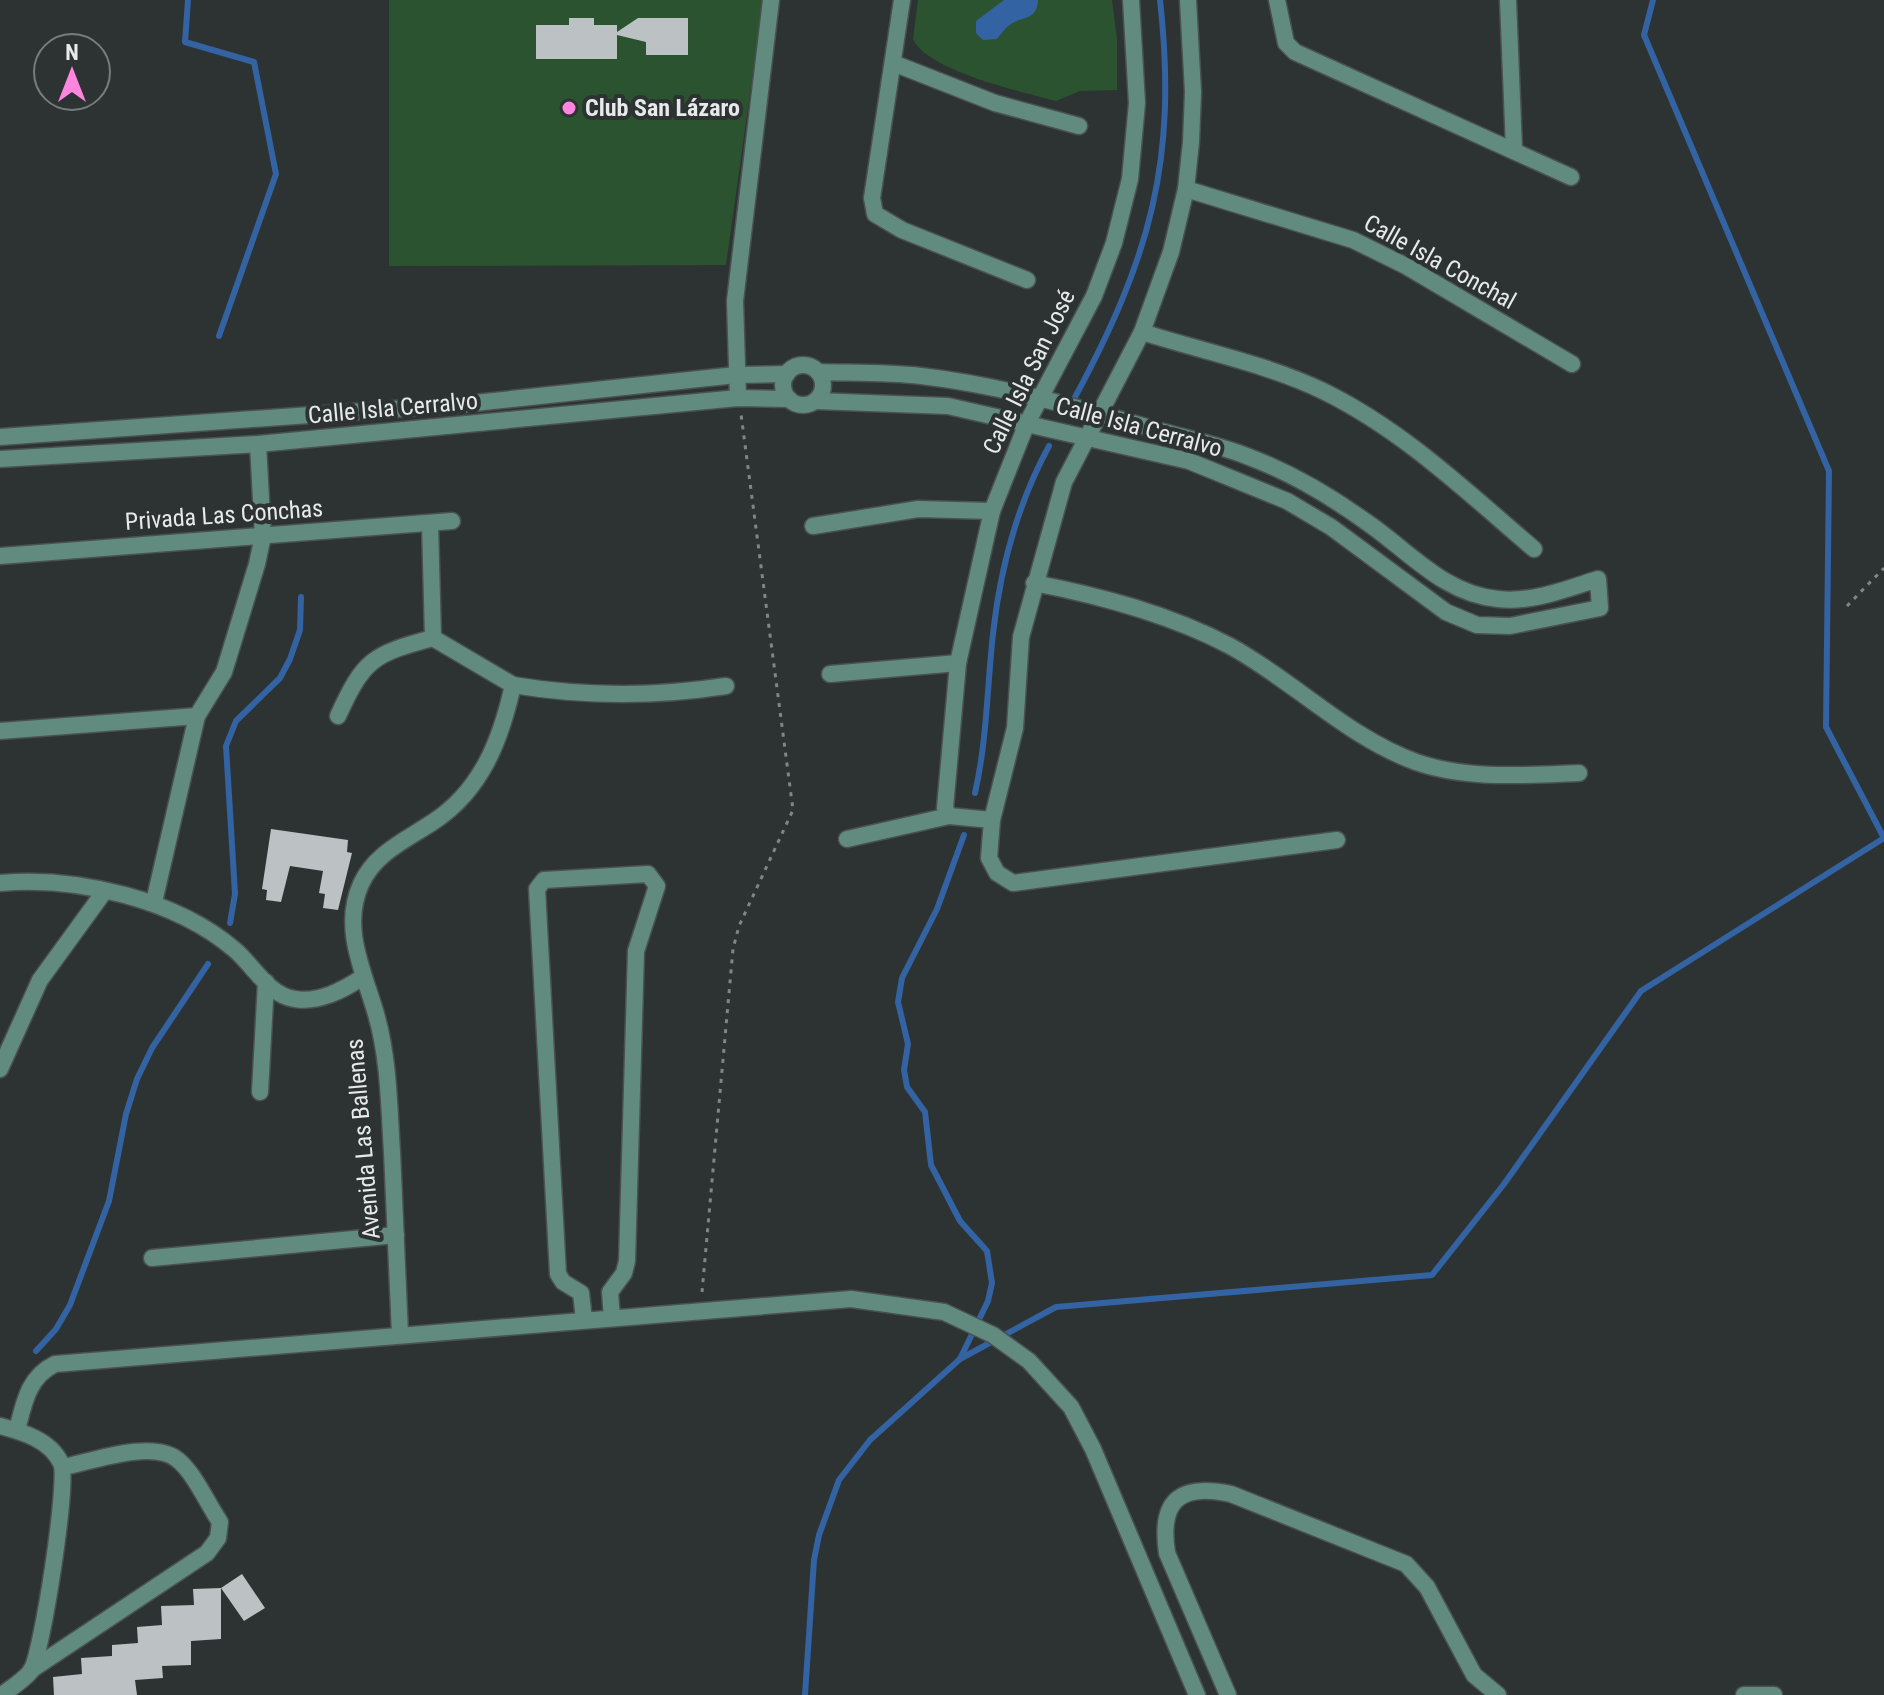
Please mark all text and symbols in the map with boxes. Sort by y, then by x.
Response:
north arrow [32,32,112,112]
text: N [65,40,79,65]
place label: Club San Lázaro [585,94,740,122]
marker: Club San Lázaro [560,99,578,117]
street label: Calle Isla Conchal [1359,209,1521,315]
street label: Calle Isla San José [977,285,1081,459]
street label: Calle Isla Cerralvo [307,387,479,429]
street label: Calle Isla Cerralvo [1053,391,1225,463]
street label: Privada Las Conchas [124,494,324,536]
street label: Avenida Las Ballenas [340,1038,386,1240]

